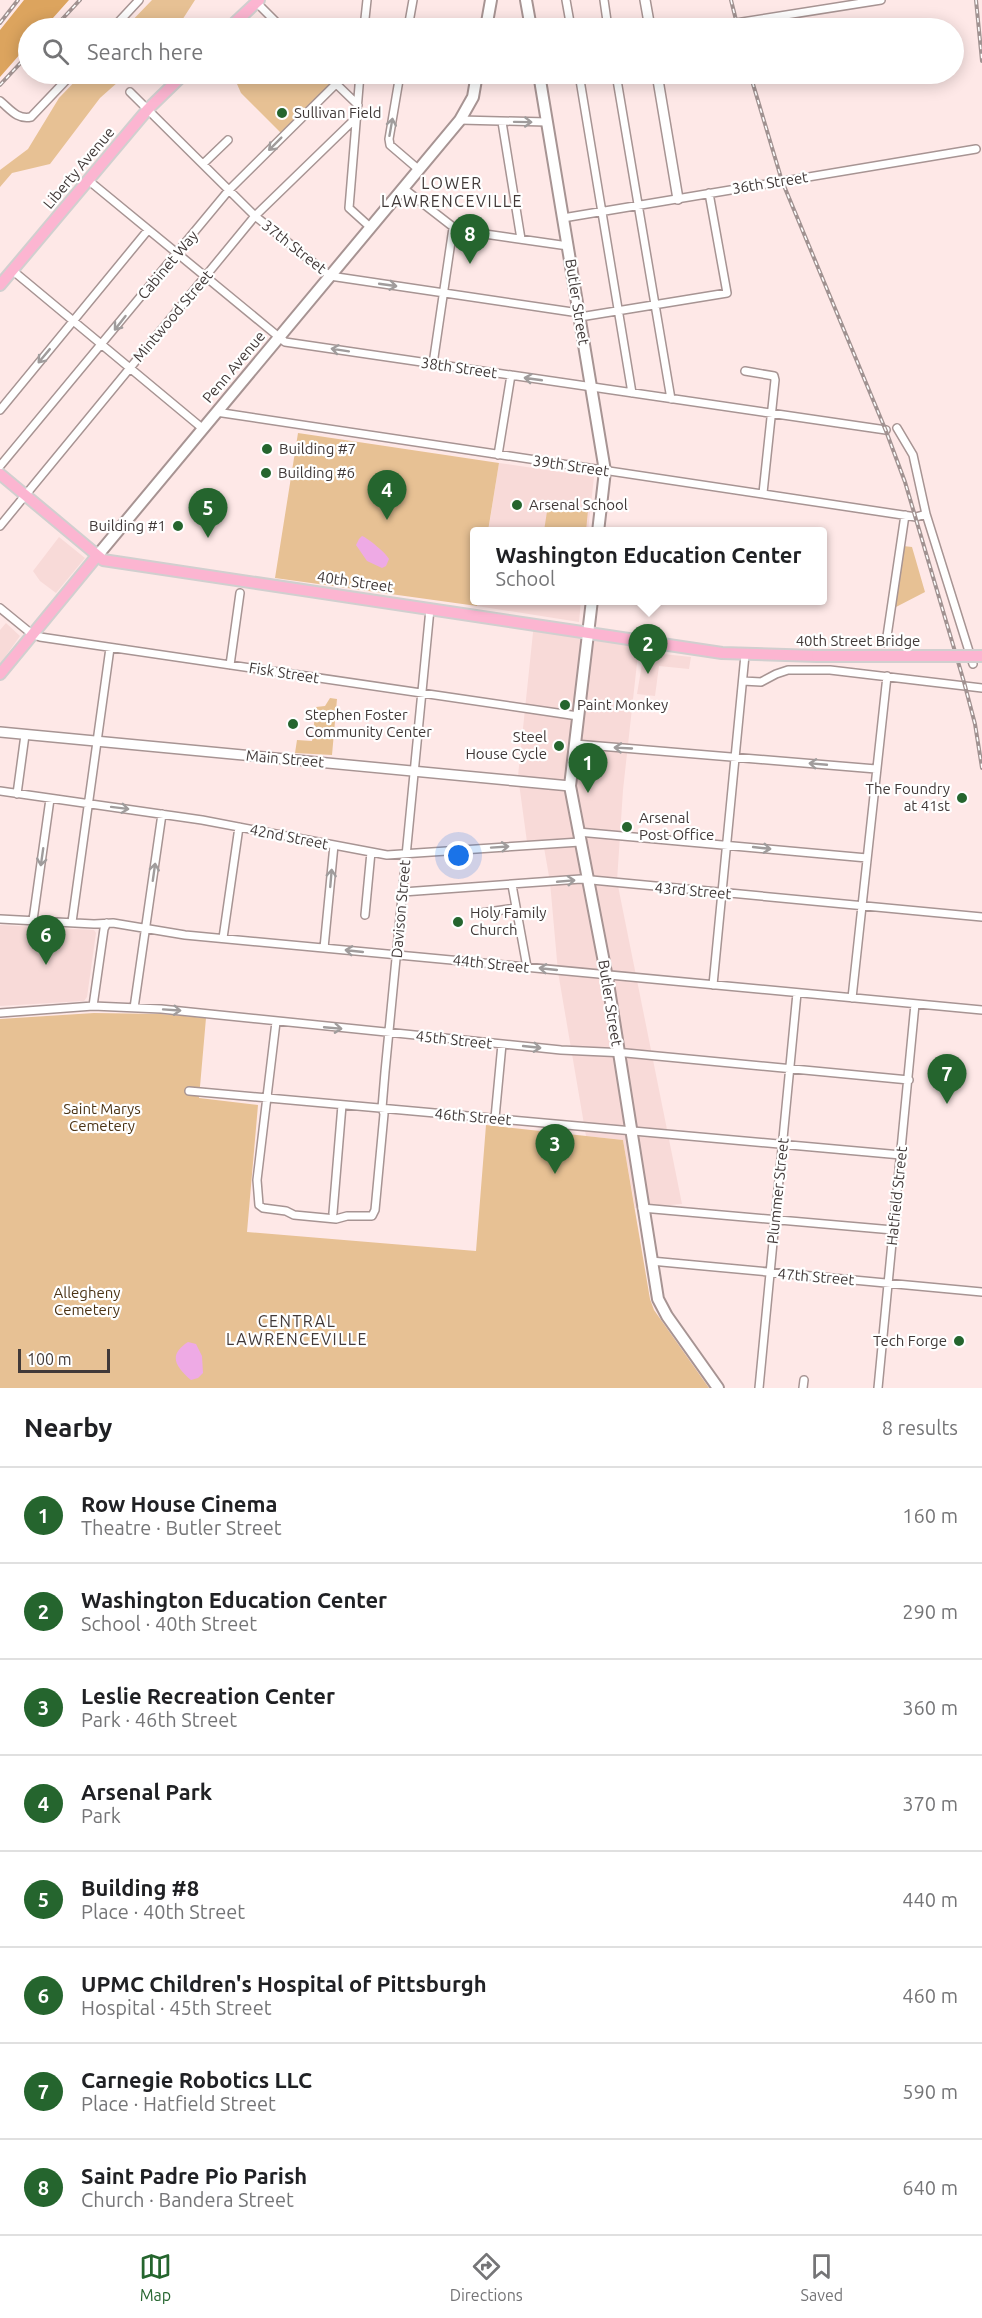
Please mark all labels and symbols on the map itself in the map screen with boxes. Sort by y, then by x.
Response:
place label: Sullivan Field [294,104,381,121]
marker: Sullivan Field [275,106,289,120]
one-way arrow [513,116,533,128]
one-way arrow [385,118,396,138]
street label: Liberty Avenue [40,123,118,212]
one-way arrow [268,137,282,152]
street label: 36th Street [731,168,809,197]
district label: LOWER LAWRENCEVILLE [381,174,523,210]
pin: 8 [450,214,490,264]
street label: 37th Street [259,216,330,277]
street label: Cabinet Way [134,227,201,302]
street label: Butler Street [562,258,593,346]
street label: Mintwood Street [129,266,216,365]
one-way arrow [377,280,397,291]
one-way arrow [113,315,126,331]
street label: Penn Avenue [199,327,268,406]
one-way arrow [331,345,351,356]
one-way arrow [38,348,51,364]
street label: 38th Street [420,354,498,381]
one-way arrow [524,373,544,384]
place label: Building #7 [279,440,356,457]
marker: Building #7 [260,442,274,456]
street label: 39th Street [532,452,610,479]
place label: Building #6 [278,464,355,481]
marker: Building #6 [259,466,273,480]
pin: 4 [368,470,406,520]
pin: 5 [188,488,228,538]
place label: Arsenal School [529,496,628,513]
marker: Arsenal School [510,498,524,512]
place label: Building #1 [89,517,166,534]
marker: Building #1 [171,519,185,533]
street label: 40th Street [316,568,394,595]
pin: 2 [628,624,668,674]
street label: 40th Street Bridge [796,632,920,649]
street label: Fisk Street [248,659,321,686]
place label: Paint Monkey [577,696,668,713]
marker: Paint Monkey [558,698,572,712]
place label: Stephen Foster Community Center [305,706,432,740]
marker: Stephen Foster Community Center [286,717,300,731]
place label: Steel House Cycle [465,728,547,762]
marker: Steel House Cycle [552,739,566,753]
one-way arrow [614,742,634,753]
pin: 1 [568,744,608,793]
street label: Main Street [245,747,325,770]
one-way arrow [808,758,828,769]
place label: The Foundry at 41st [866,780,950,814]
marker: The Foundry at 41st [955,791,969,805]
one-way arrow [110,803,130,814]
place label: Arsenal Post Office [639,809,714,843]
marker: Arsenal Post Office [620,820,634,834]
street label: 42nd Street [248,821,330,852]
your location [444,841,473,870]
one-way arrow [489,842,509,853]
one-way arrow [752,843,772,854]
one-way arrow [36,846,47,866]
street label: Davison Street [388,859,413,959]
one-way arrow [149,862,160,882]
one-way arrow [326,868,337,888]
one-way arrow [556,875,576,886]
street label: 43rd Street [654,879,732,902]
place label: Holy Family Church [470,904,547,938]
marker: Holy Family Church [451,915,465,929]
pin: 6 [26,916,66,965]
one-way arrow [345,945,364,956]
street label: 44th Street [452,951,530,976]
street label: Butler Street [595,959,626,1047]
one-way arrow [539,963,559,974]
one-way arrow [162,1005,182,1016]
one-way arrow [322,1023,342,1034]
street label: 45th Street [415,1027,493,1052]
one-way arrow [521,1042,541,1053]
pin: 7 [928,1054,966,1104]
park label: Saint Marys Cemetery [63,1100,141,1134]
street label: 46th Street [434,1105,512,1128]
pin: 3 [536,1124,574,1174]
street label: Plummer Street [763,1137,792,1245]
street label: Hatfield Street [883,1145,910,1246]
street label: 47th Street [777,1265,855,1288]
park label: Allegheny Cemetery [53,1284,121,1318]
district label: CENTRAL LAWRENCEVILLE [226,1312,368,1348]
place label: Tech Forge [873,1332,947,1349]
marker: Tech Forge [952,1334,966,1348]
scale bar [18,1346,110,1374]

